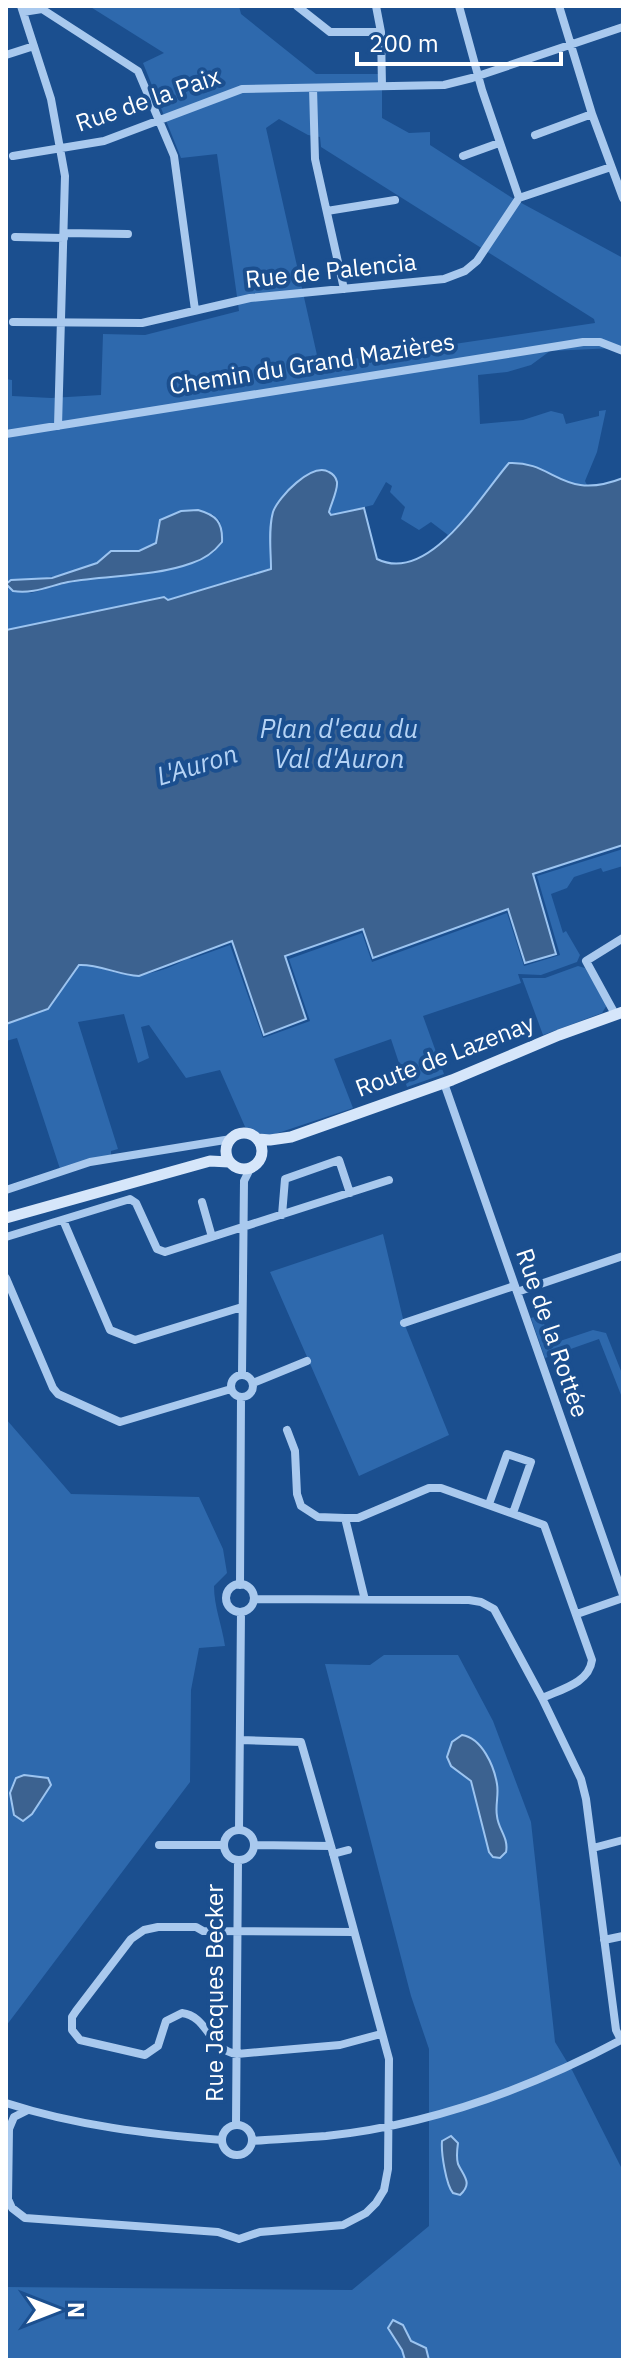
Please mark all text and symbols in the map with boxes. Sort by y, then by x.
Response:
scale bar [357,16,561,66]
text: 200 m [369,27,439,59]
street label: Rue de la Paix [71,59,224,139]
street label: Rue de Palencia [244,245,418,295]
street label: Chemin du Grand Mazières [167,325,457,401]
water label: Plan d'eau du Val d'Auron [260,711,418,775]
water label: L'Auron [152,736,241,792]
street label: Route de Lazenay [351,1006,539,1104]
street label: Rue de la Rottée [509,1244,597,1422]
street label: Rue Jacques Becker [198,1884,230,2102]
north arrow [16,2270,96,2350]
text: N [62,2302,91,2318]

